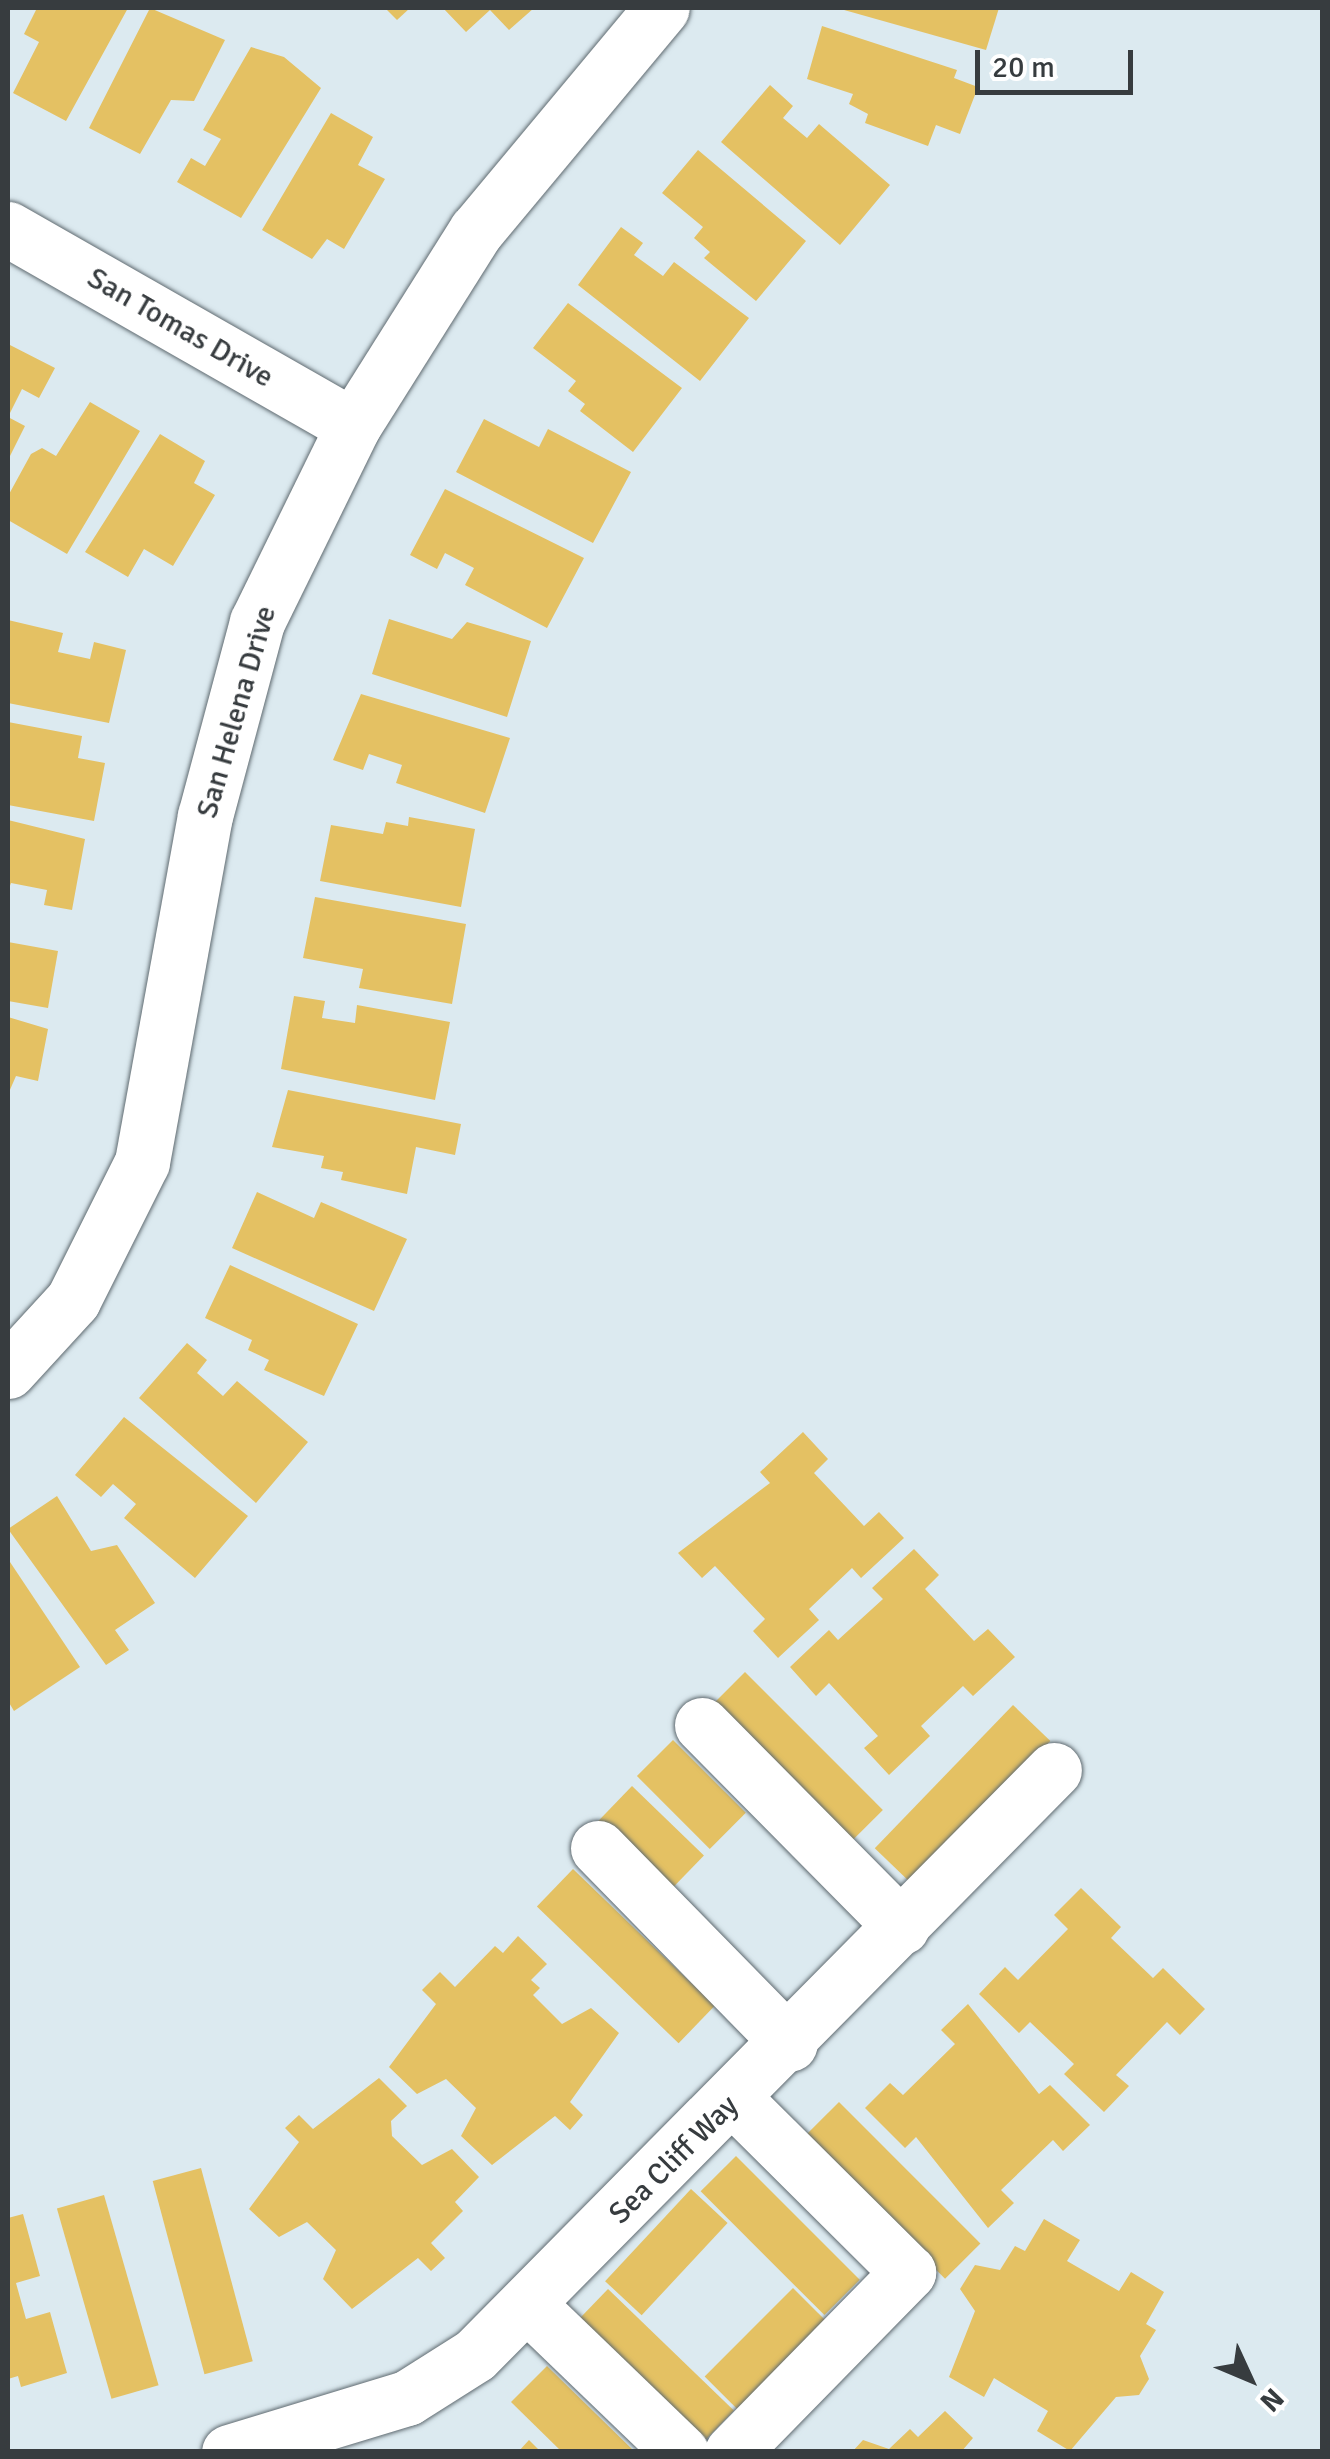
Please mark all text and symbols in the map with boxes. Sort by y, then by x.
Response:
scale bar [980,30,1138,92]
text: 20 m [992,49,1055,86]
street label: San Tomas Drive [81,260,279,396]
street label: San Helena Drive [190,602,284,822]
street label: Sea Cliff Way [602,2088,746,2232]
north arrow [1200,2329,1300,2429]
text: N [1253,2381,1291,2419]

